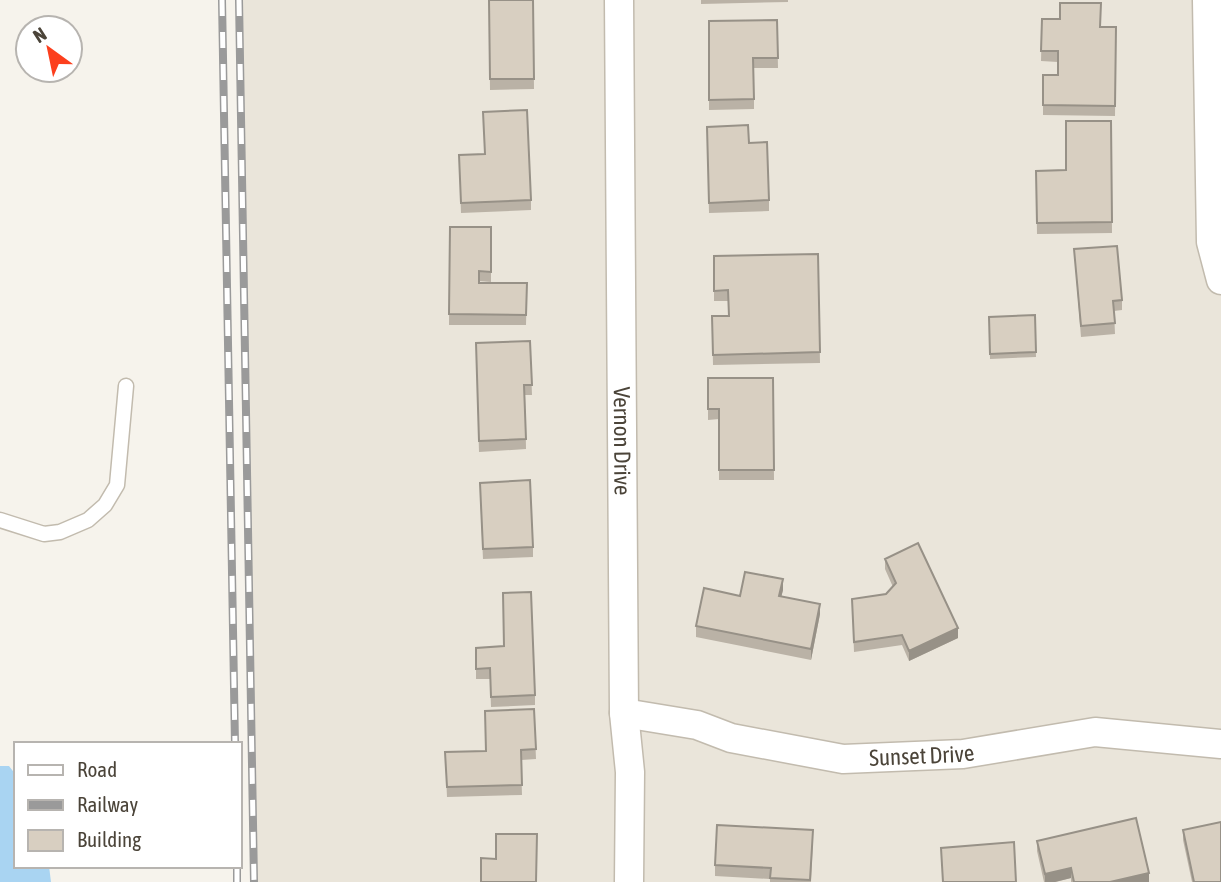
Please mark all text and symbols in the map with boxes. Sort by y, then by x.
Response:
north arrow [14,14,84,84]
text: N [29,22,50,47]
street label: Vernon Drive [609,386,635,495]
street label: Sunset Drive [869,739,976,771]
legend [14,742,242,868]
text: Road [77,757,117,781]
text: Railway [77,792,139,816]
text: Building [77,827,141,851]

